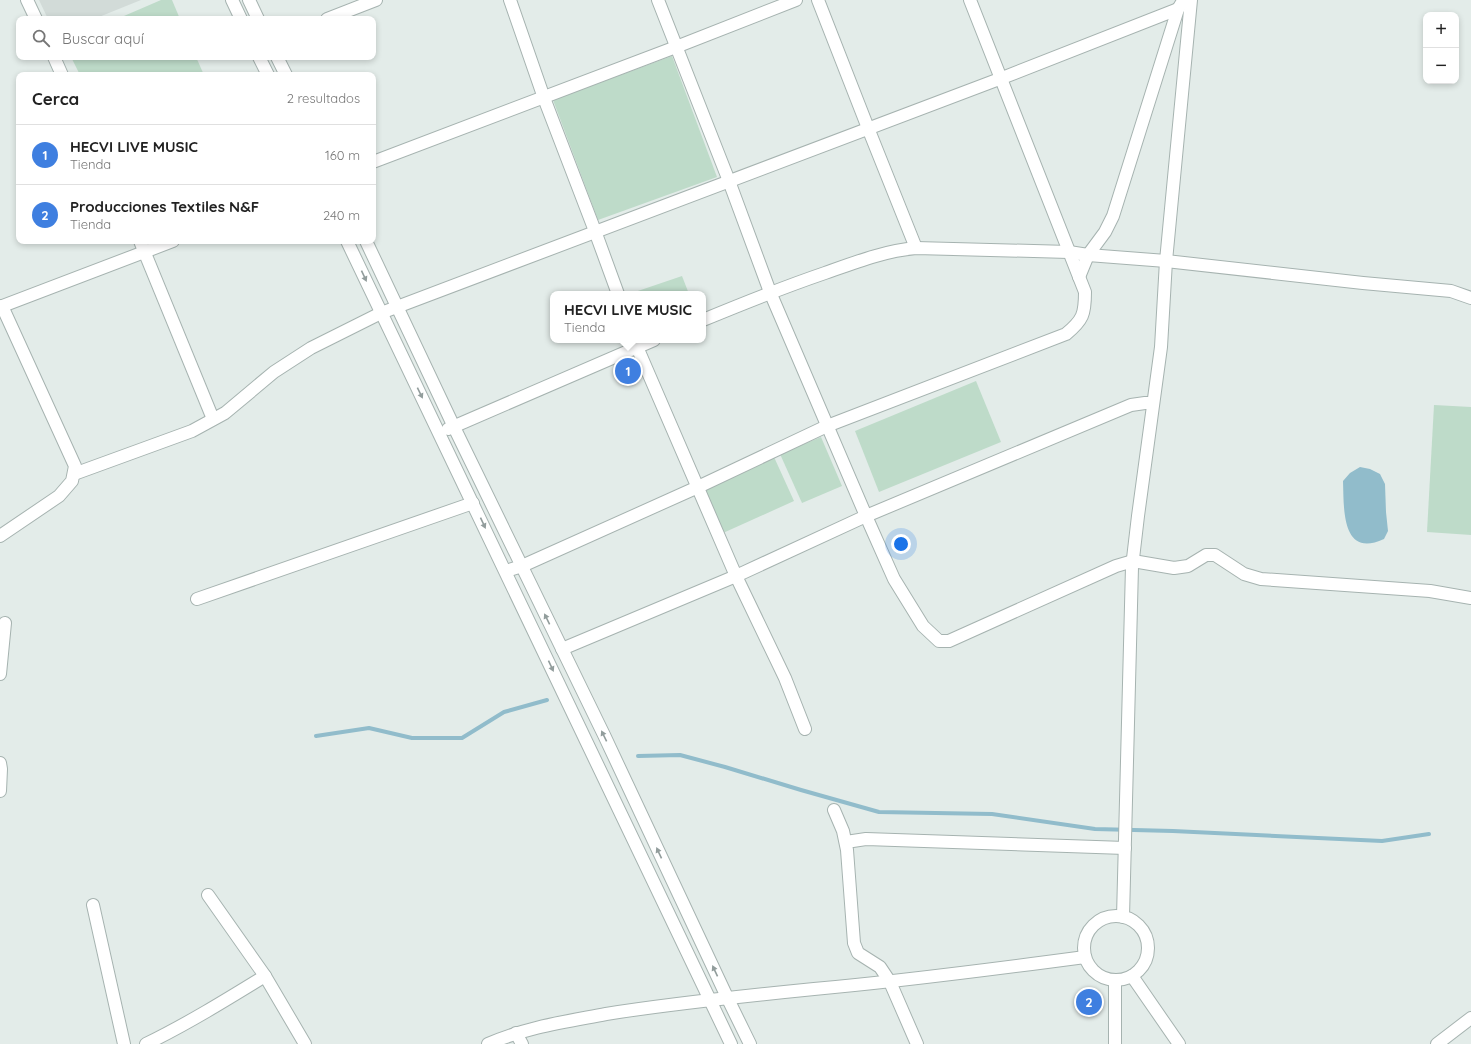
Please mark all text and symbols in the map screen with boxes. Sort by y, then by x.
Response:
map controls [1423,12,1459,84]
button: + [1423,12,1459,48]
search box [16,16,376,60]
icon: search [30,27,52,49]
text: Buscar aquí [62,29,144,48]
button: − [1423,48,1459,84]
text: Cerca [32,88,79,109]
text: 2 resultados [287,90,360,106]
text: HECVI LIVE MUSIC [70,137,198,156]
text: 1 [42,147,48,163]
text: 160 m [325,147,360,163]
text: Tienda [70,156,111,172]
text: Producciones Textiles N&F [70,197,259,216]
text: 2 [41,207,49,223]
text: 240 m [323,207,360,223]
text: Tienda [70,216,111,232]
one-way arrow [361,271,367,282]
popup [550,291,706,343]
text: HECVI LIVE MUSIC [564,300,692,319]
text: Tienda [564,319,605,335]
pin: 1 [615,356,641,386]
one-way arrow [417,388,423,399]
one-way arrow [480,517,486,529]
your location [891,534,911,554]
one-way arrow [544,613,550,625]
one-way arrow [548,660,554,671]
one-way arrow [601,730,607,741]
one-way arrow [656,847,662,859]
one-way arrow [712,966,718,977]
pin: 2 [1076,987,1102,1017]

